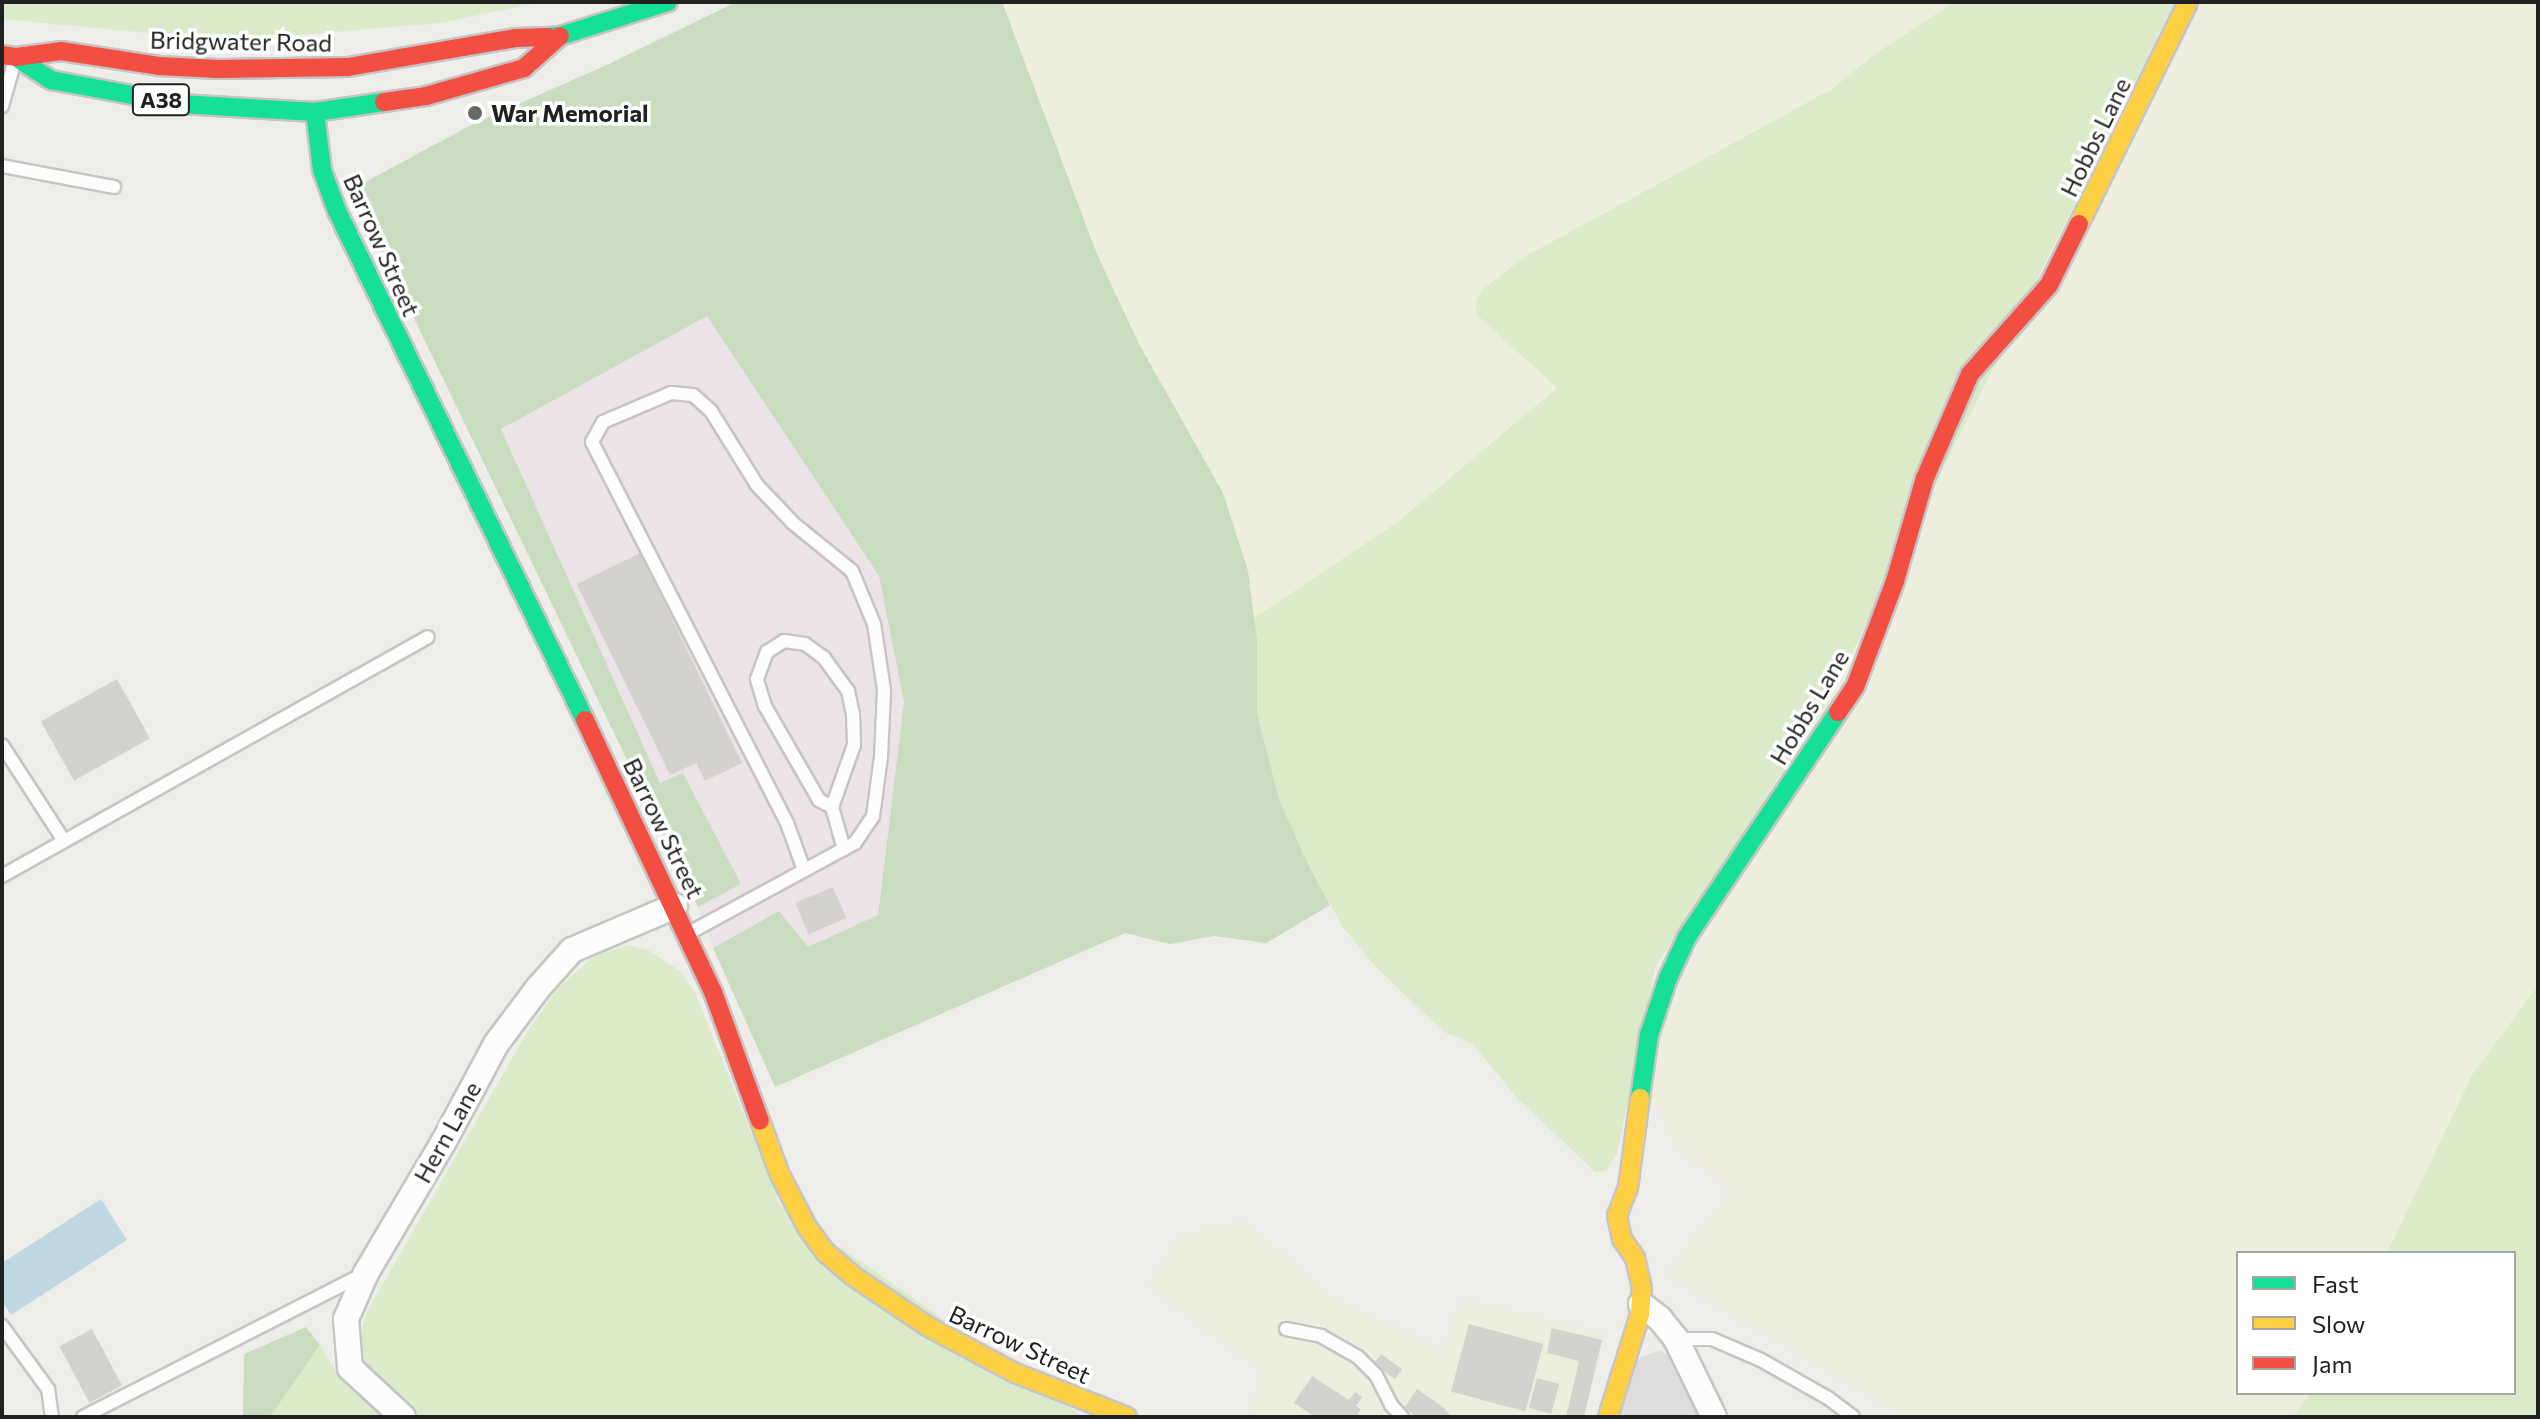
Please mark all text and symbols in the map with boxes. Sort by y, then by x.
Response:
street label: Bridgwater Road [150,25,332,57]
street label: Hobbs Lane [2054,73,2136,201]
road number: A38 [131,82,191,118]
place label: War Memorial [491,99,649,127]
marker: War Memorial [466,104,484,122]
street label: Barrow Street [338,170,426,320]
street label: Hobbs Lane [1764,644,1854,770]
street label: Barrow Street [618,753,710,903]
street label: Hern Lane [407,1076,487,1188]
legend [2236,1251,2516,1395]
text: Fast [2312,1269,2359,1298]
street label: Barrow Street [945,1299,1095,1389]
text: Slow [2312,1309,2365,1338]
text: Jam [2312,1349,2352,1378]

